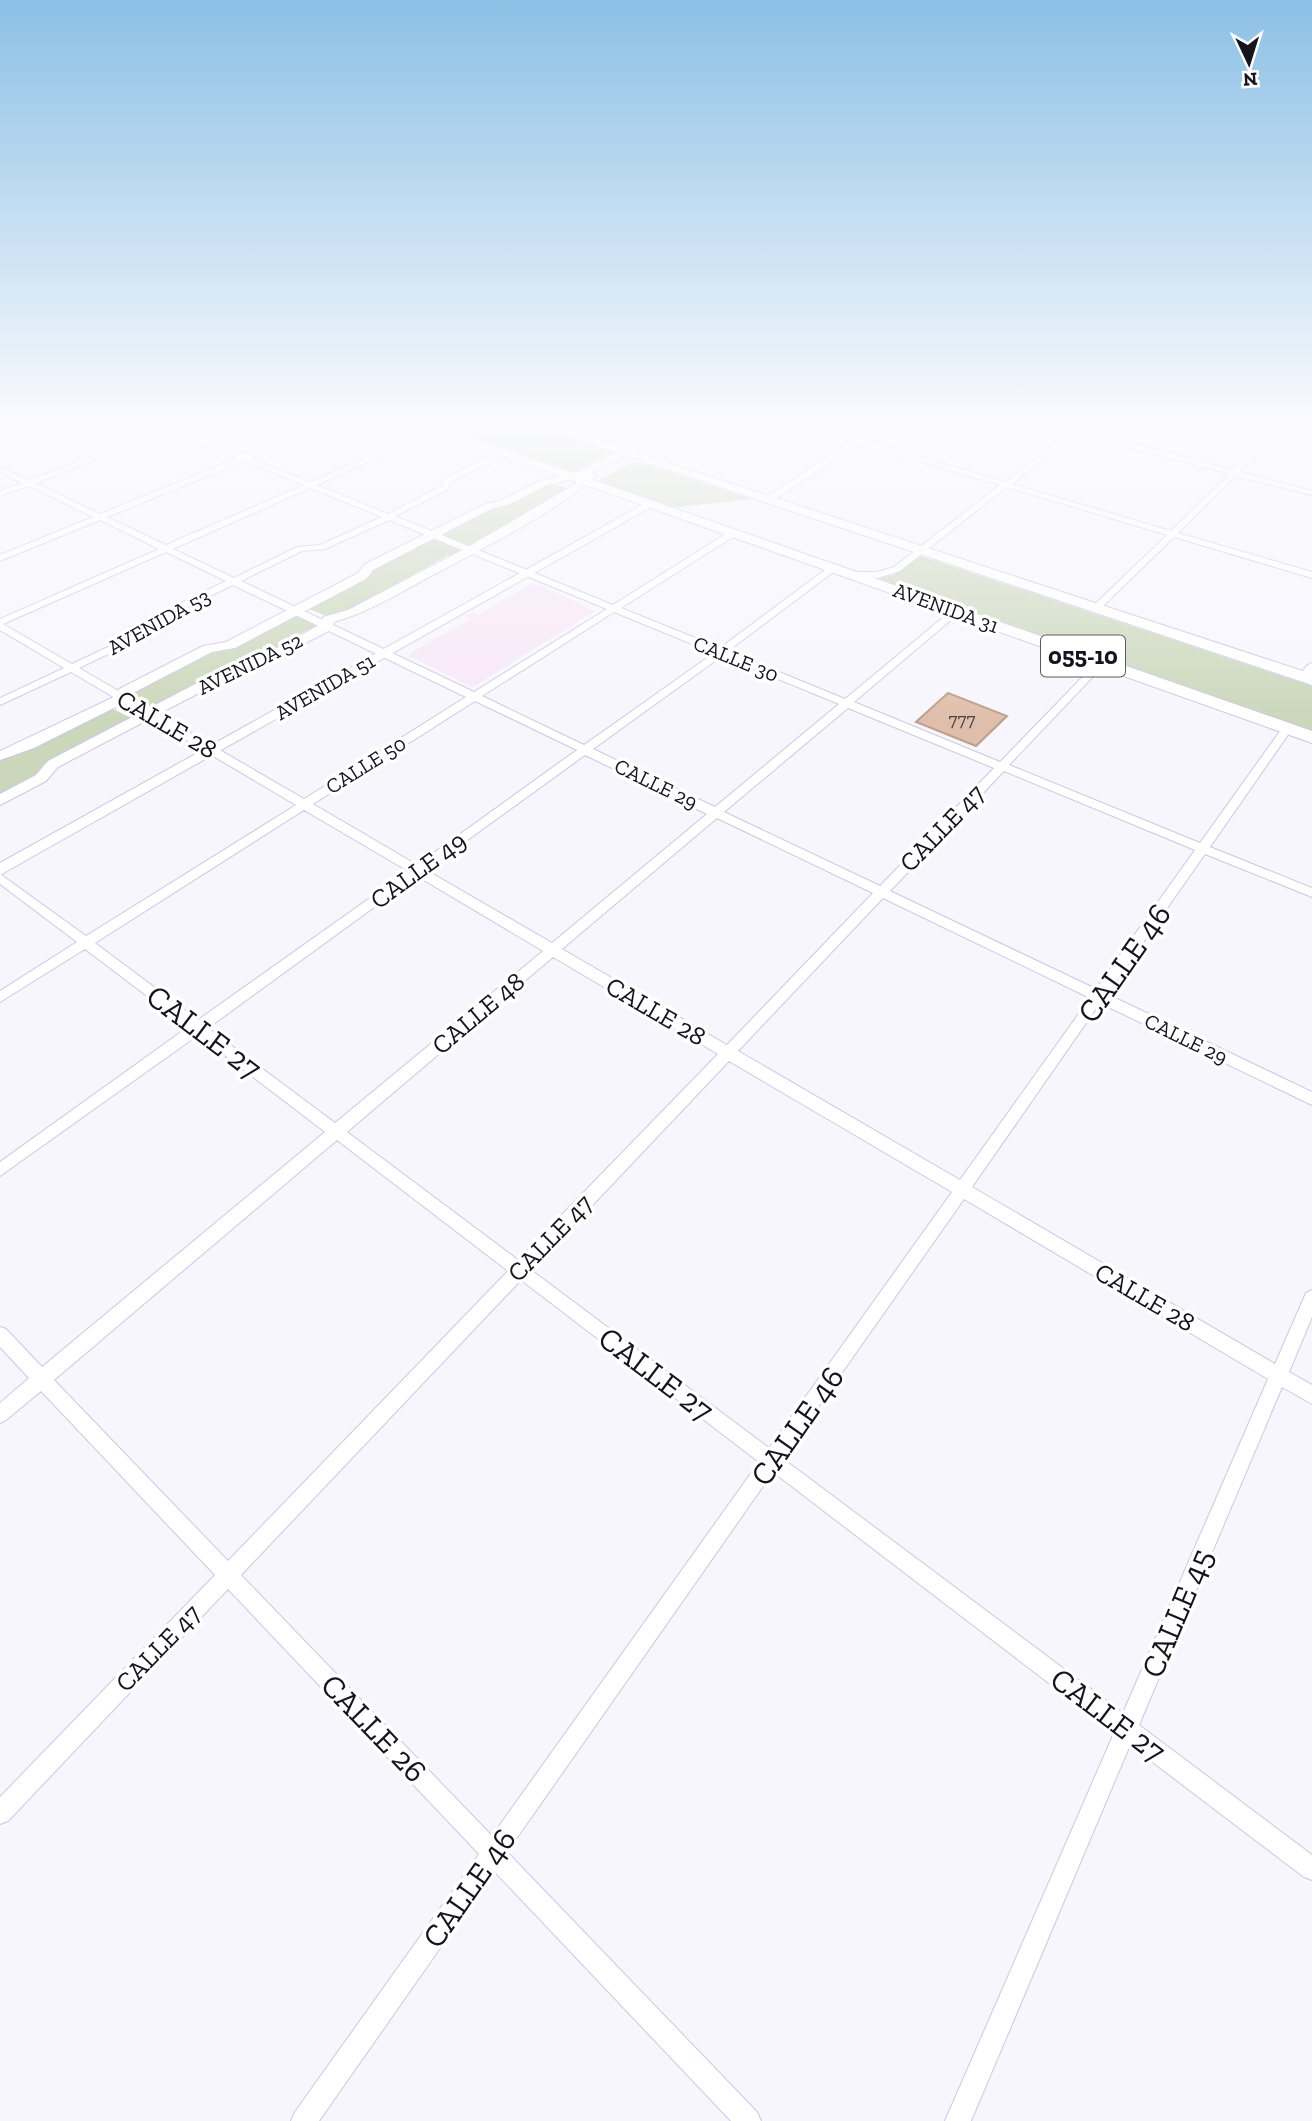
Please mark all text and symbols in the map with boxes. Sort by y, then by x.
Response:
north arrow [1214,28,1284,98]
text: N [1242,67,1258,91]
street label: AVENIDA 31 [890,577,1002,638]
street label: AVENIDA 53 [103,583,214,660]
street label: AVENIDA 52 [193,627,306,700]
street label: CALLE 30 [690,630,782,687]
road number: 055-10 [1041,636,1125,676]
street label: AVENIDA 51 [270,648,379,725]
street label: CALLE 28 [111,683,223,765]
house number: 777 [949,708,975,731]
street label: CALLE 50 [321,730,411,799]
street label: CALLE 29 [611,753,702,814]
street label: CALLE 47 [893,778,991,878]
street label: CALLE 49 [364,824,472,916]
street label: CALLE 46 [1069,896,1179,1030]
street label: CALLE 48 [425,965,531,1061]
street label: CALLE 28 [600,970,712,1052]
street label: CALLE 27 [139,977,269,1087]
street label: CALLE 29 [1141,1008,1232,1069]
street label: CALLE 47 [501,1188,599,1288]
street label: CALLE 28 [1089,1256,1201,1338]
street label: CALLE 27 [591,1319,721,1429]
street label: CALLE 46 [742,1359,852,1493]
street label: CALLE 45 [1133,1543,1221,1683]
street label: CALLE 47 [109,1598,207,1698]
street label: CALLE 27 [1043,1660,1173,1770]
street label: CALLE 26 [313,1666,435,1790]
street label: CALLE 46 [414,1821,524,1955]

